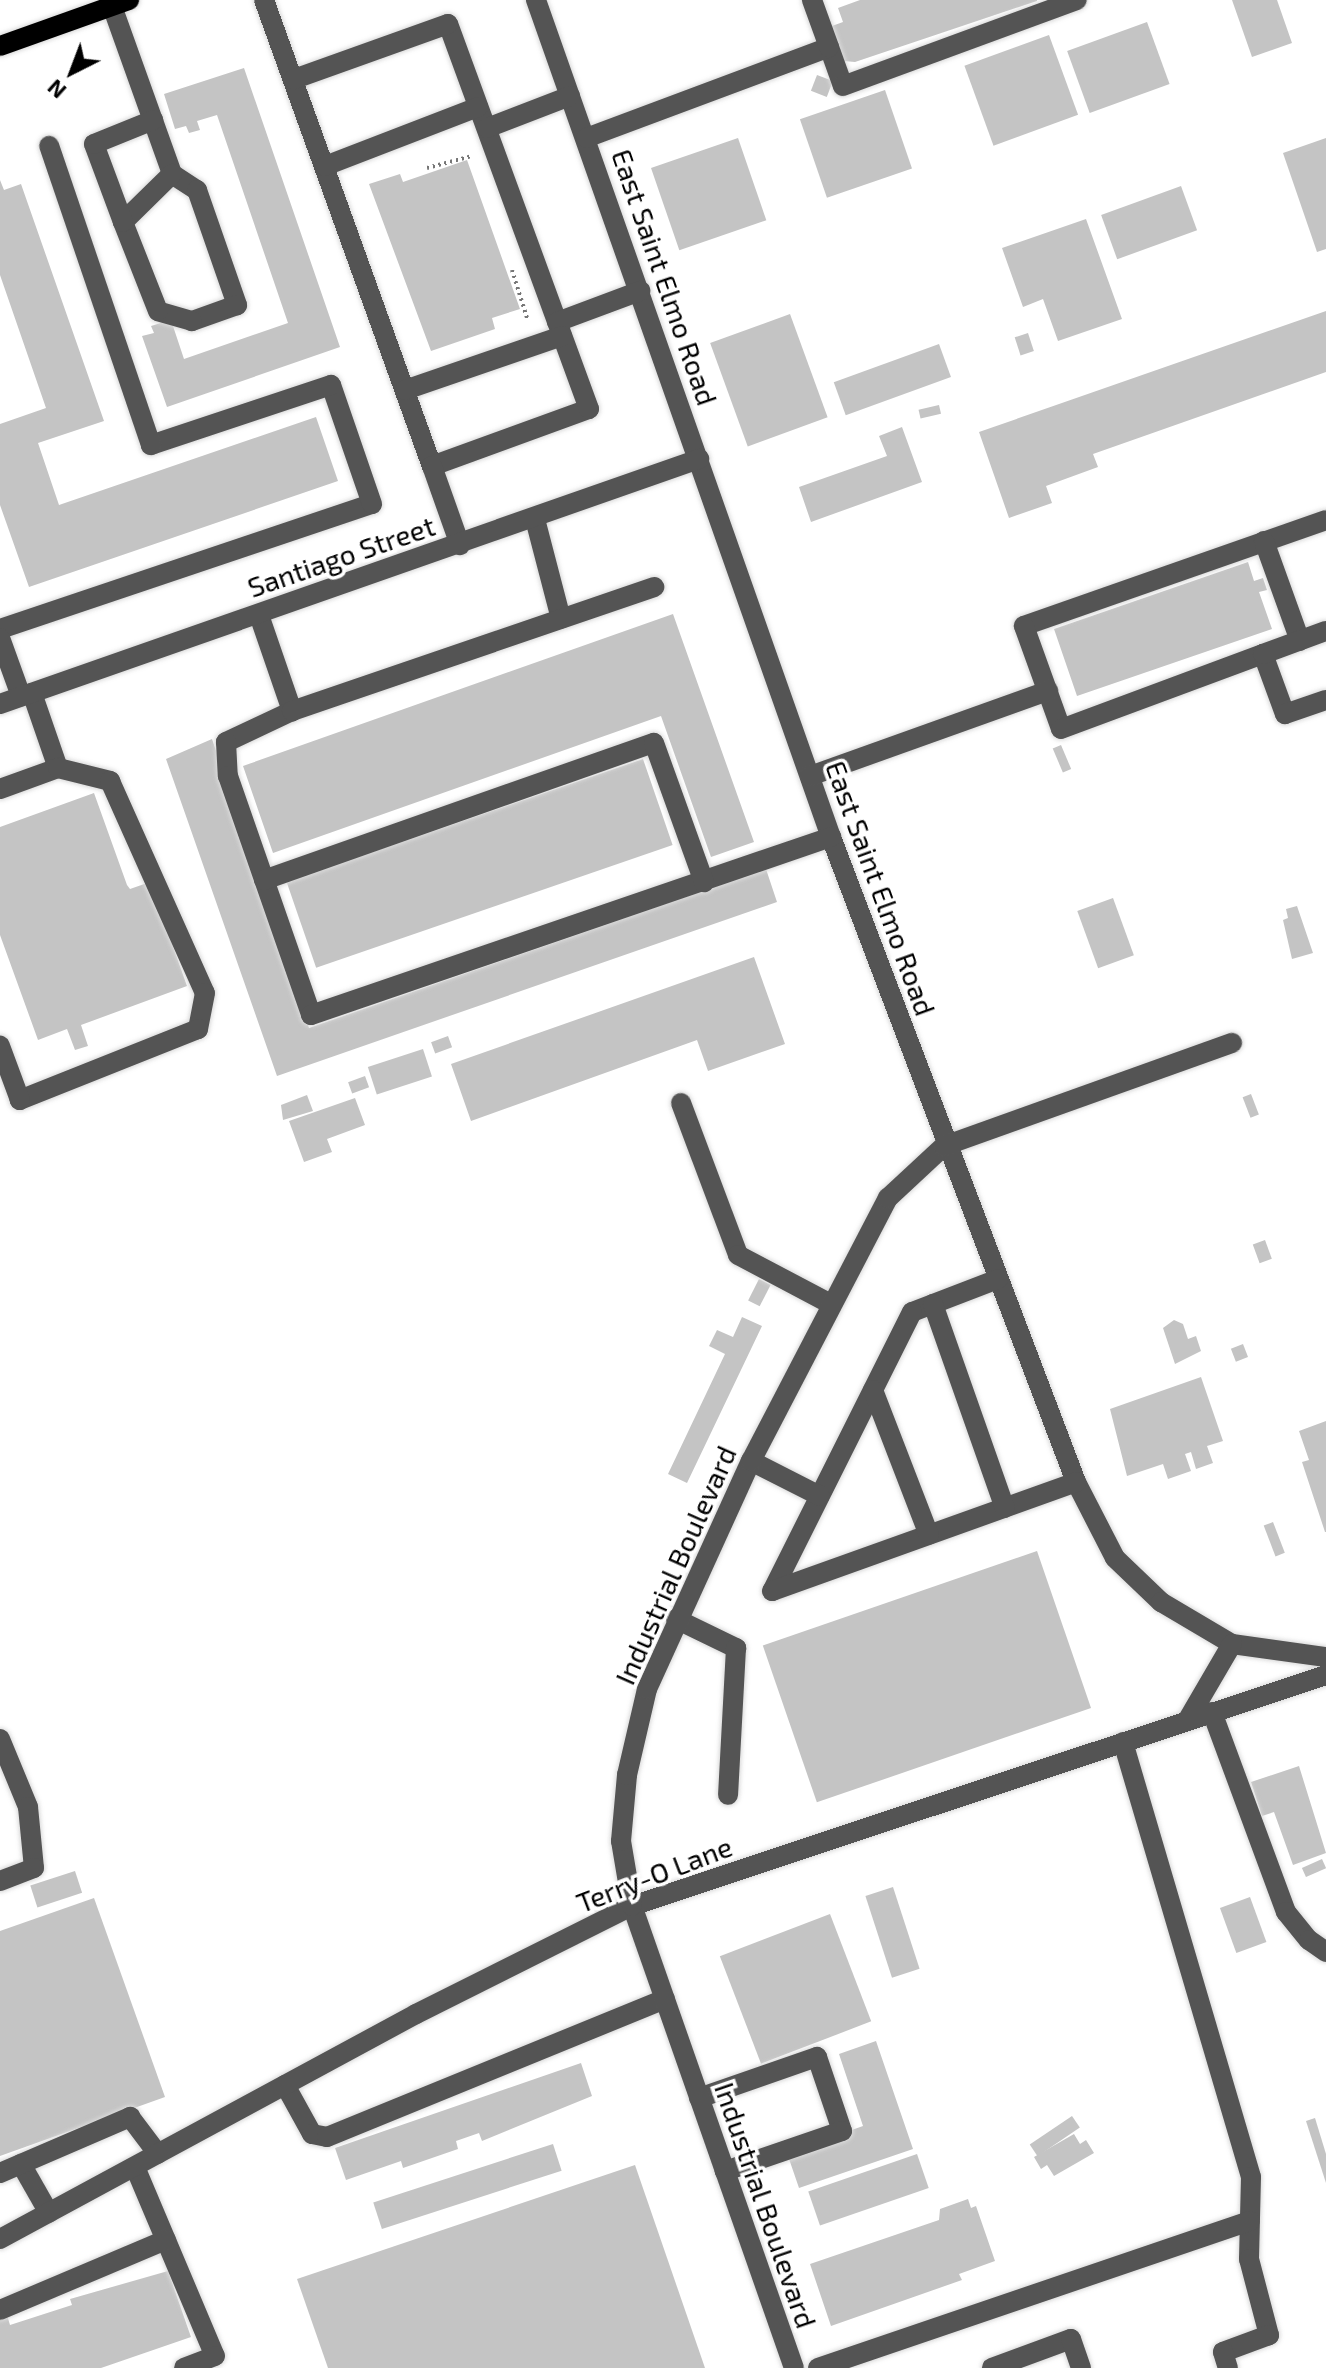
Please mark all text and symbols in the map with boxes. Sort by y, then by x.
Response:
north arrow [32,32,112,112]
text: N [41,75,71,105]
street label: East Saint Elmo Road [605,145,725,409]
street label: Santiago Street [243,508,439,604]
street label: East Saint Elmo Road [819,756,943,1020]
street label: Industrial Boulevard [607,1440,743,1690]
street label: Terry-O Lane [571,1829,737,1919]
street label: Industrial Boulevard [708,2077,824,2333]

